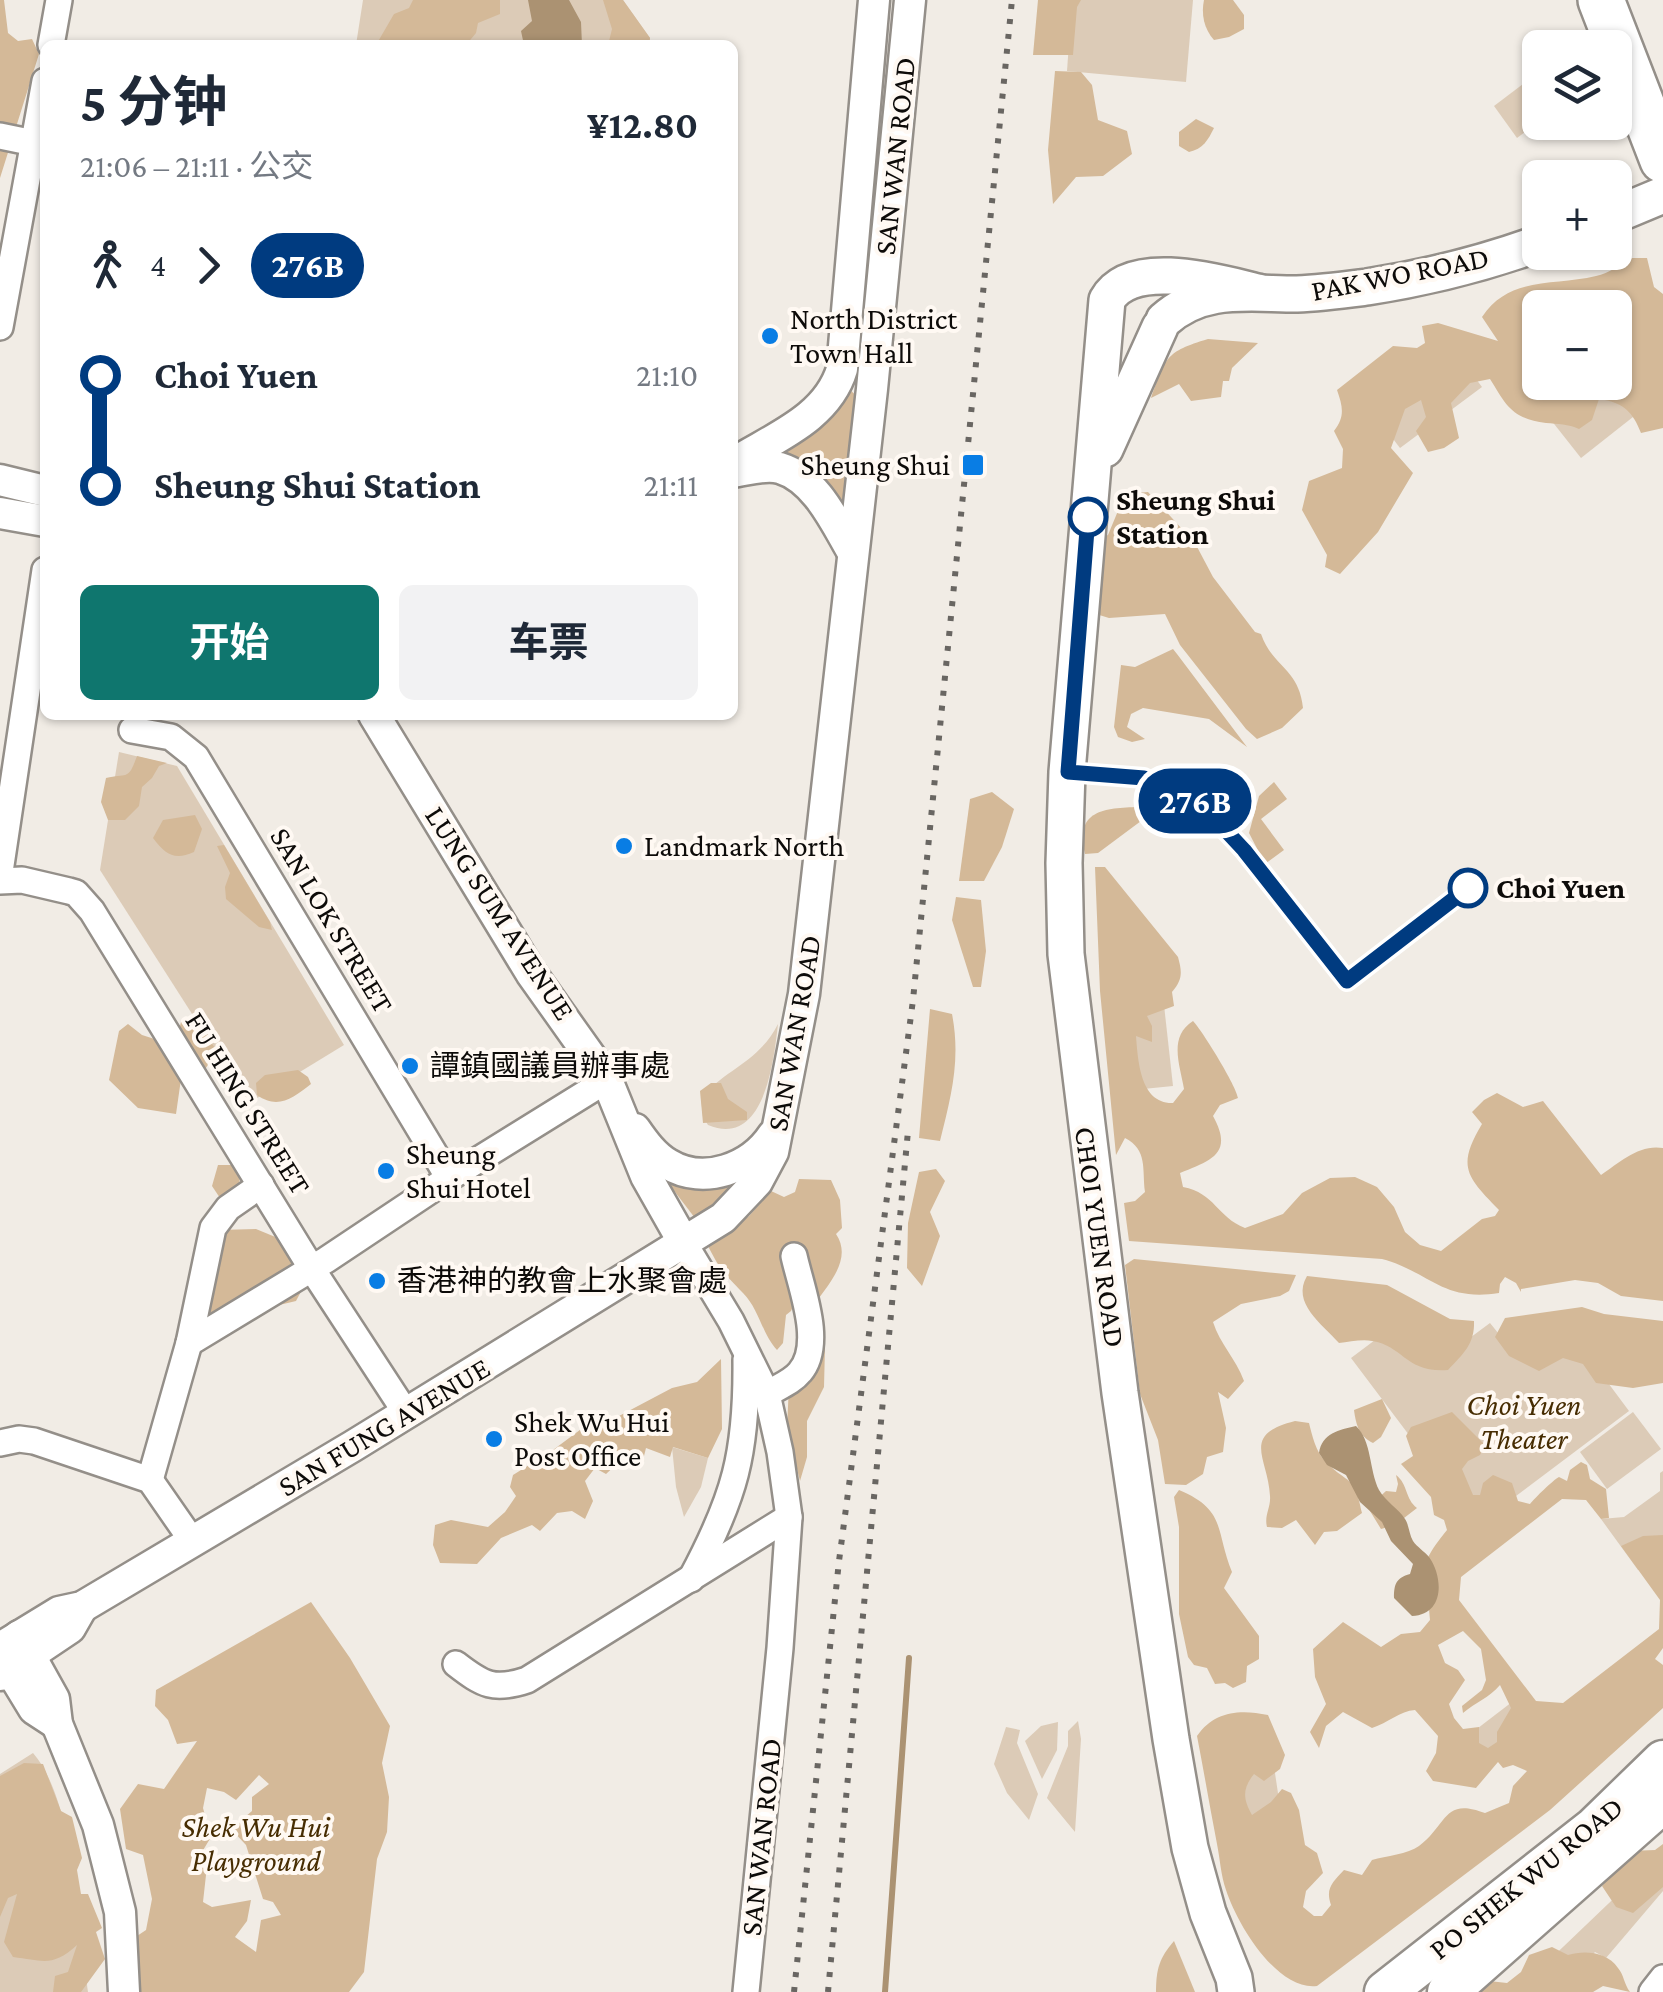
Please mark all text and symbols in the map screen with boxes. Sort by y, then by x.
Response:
map controls [1522,30,1632,400]
button: layers [1522,30,1632,140]
street label: SAN WAN ROAD [868,55,921,256]
text: 5 分钟 [80,72,228,133]
text: ¥12.80 [587,104,698,146]
text: 21:06 – 21:11 · 公交 [80,148,313,184]
button: + [1522,160,1632,270]
icon: walk [80,238,135,293]
icon: forward [181,238,236,293]
street label: PAK WO ROAD [1308,240,1491,307]
text: 276B [271,246,344,285]
text: 4 [150,247,166,283]
button: − [1522,290,1632,400]
place label: North District Town Hall [790,302,958,369]
marker: North District Town Hall [759,325,781,347]
text: Choi Yuen [154,354,318,396]
text: 21:10 [636,357,698,393]
place label: Sheung Shui [801,448,950,482]
marker: Sheung Shui [960,452,986,478]
text: Sheung Shui Station [154,464,480,506]
text: 21:11 [644,467,698,503]
place label: Sheung Shui Station [1116,483,1276,550]
marker: Sheung Shui Station [1069,498,1107,536]
button: 开始 [80,585,379,700]
button: 车票 [399,585,698,700]
line badge: 276B [1125,768,1265,834]
text: 276B [1159,782,1231,821]
street label: LUNG SUM AVENUE [419,800,582,1026]
street label: SAN LOK STREET [264,821,401,1018]
place label: Landmark North [644,829,844,862]
marker: Landmark North [613,835,635,857]
marker: Choi Yuen [1449,869,1487,907]
place label: Choi Yuen [1496,871,1625,904]
street label: SAN WAN ROAD [760,932,827,1134]
street label: FU HING STREET [179,1005,318,1200]
place label: 譚鎮國議員辦事處 [430,1049,670,1082]
marker: 譚鎮國議員辦事處 [399,1055,421,1077]
street label: CHOI YUEN ROAD [1069,1125,1132,1349]
place label: Sheung Shui Hotel [406,1137,531,1204]
marker: Sheung Shui Hotel [375,1160,397,1182]
place label: 香港神的教會上水聚會處 [397,1264,727,1297]
marker: 香港神的教會上水聚會處 [366,1270,388,1292]
street label: SAN FUNG AVENUE [272,1350,495,1503]
park label: Choi Yuen Theater [1466,1388,1582,1455]
place label: Shek Wu Hui Post Office [514,1405,669,1472]
marker: Shek Wu Hui Post Office [483,1428,505,1450]
street label: SAN WAN ROAD [734,1736,787,1937]
street label: PO SHEK WU ROAD [1422,1789,1629,1966]
park label: Shek Wu Hui Playground [182,1810,331,1878]

